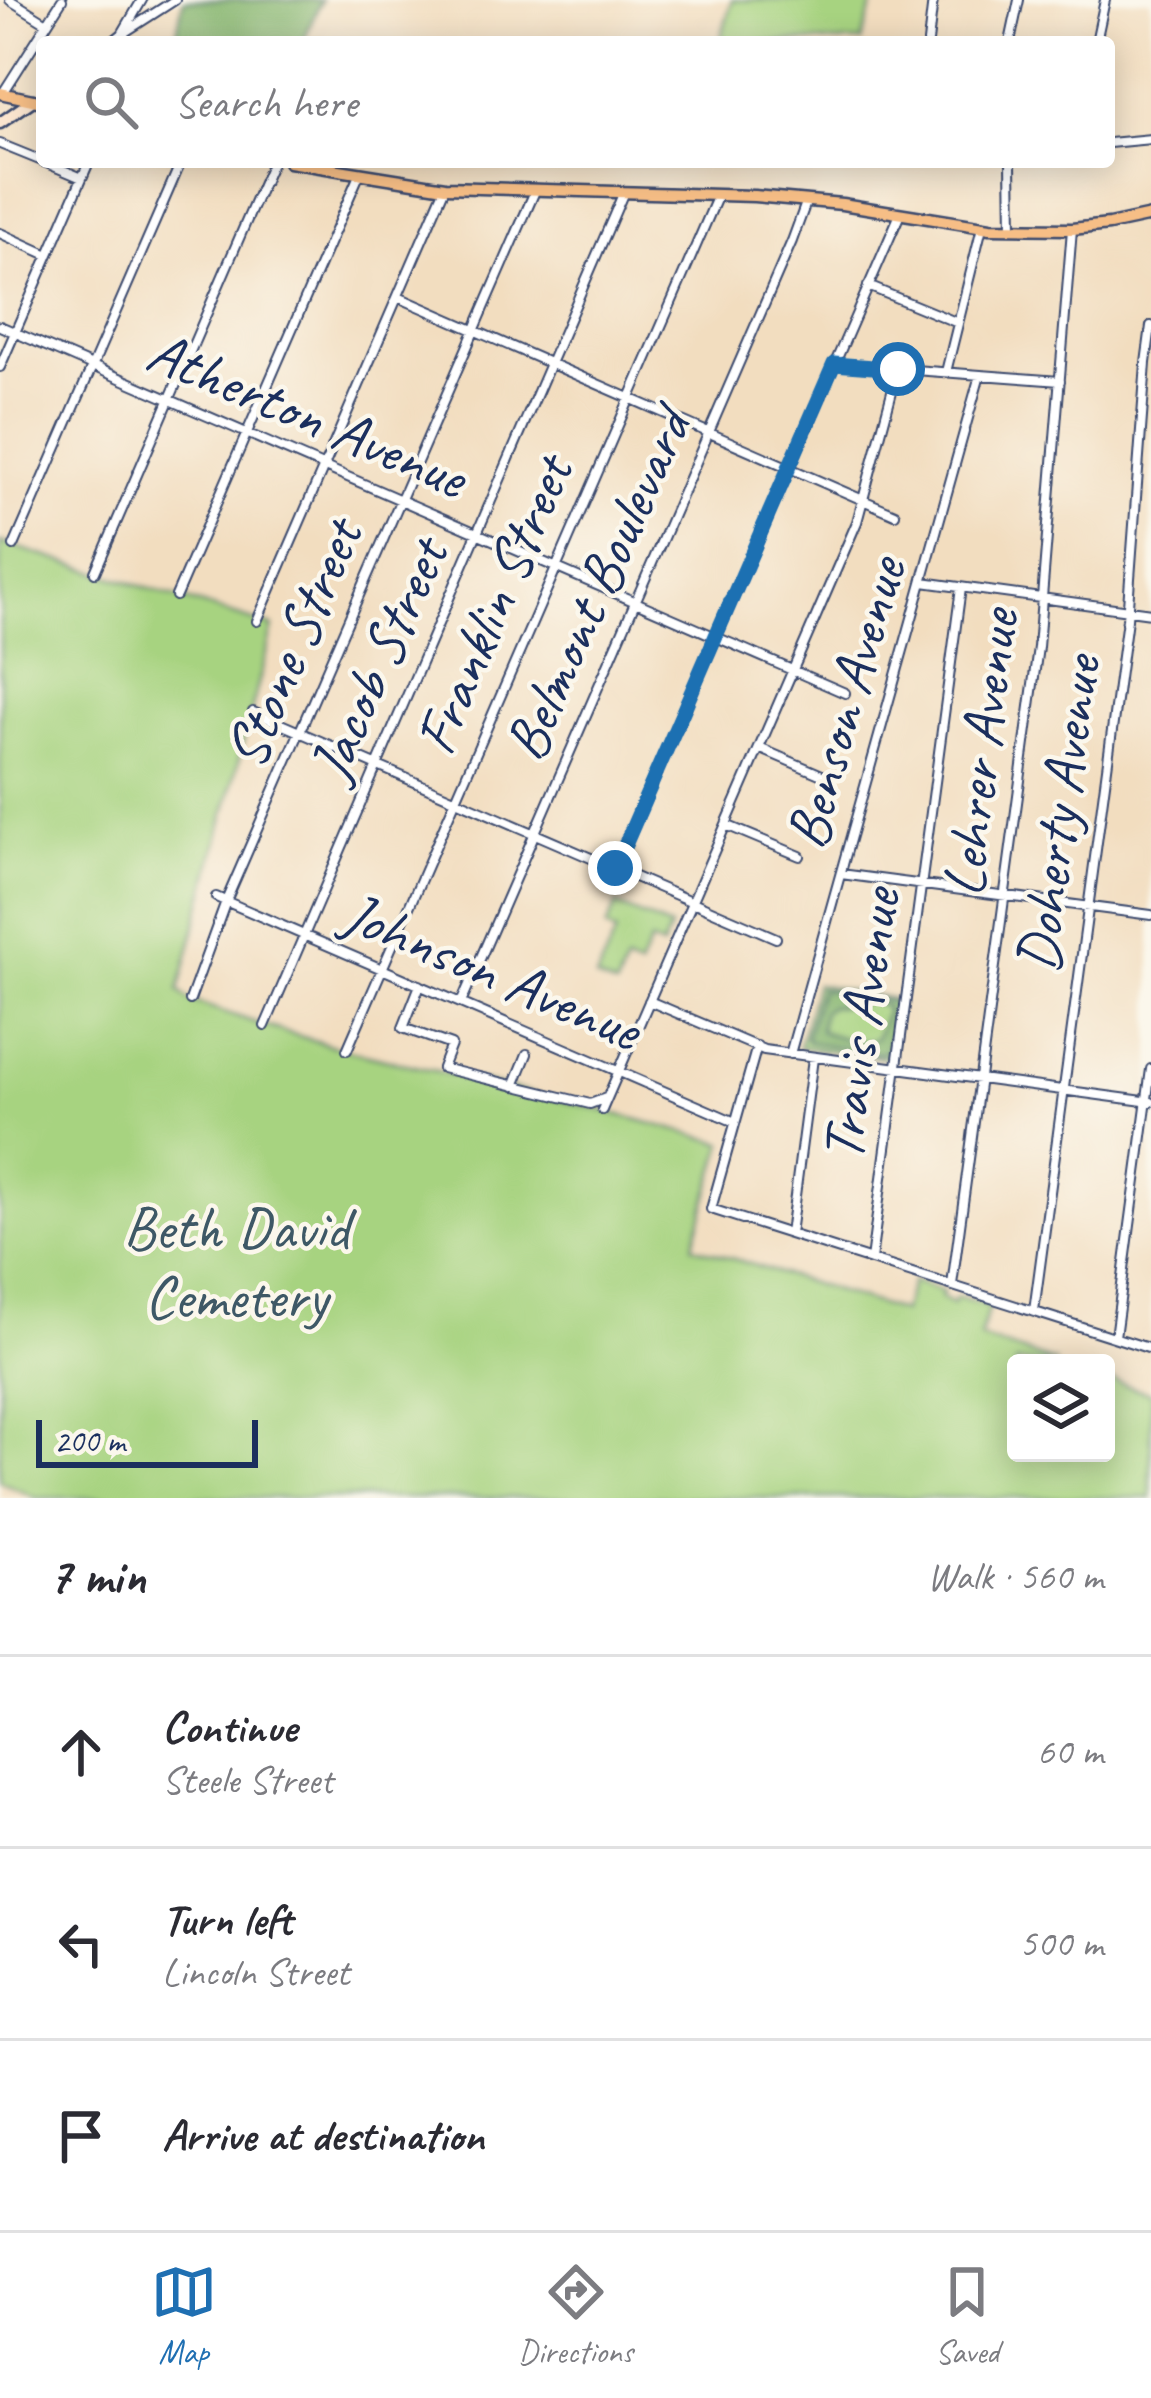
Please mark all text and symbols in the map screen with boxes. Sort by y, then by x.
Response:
search box [36,36,1115,168]
icon: search [78,69,144,135]
text: Search here [174,74,357,131]
street label: Atherton Avenue [136,313,481,516]
route start [871,342,925,396]
street label: Belmont Boulevard [486,391,711,772]
street label: Franklin Street [396,440,592,765]
street label: Stone Street [207,504,381,779]
street label: Jacob Street [290,523,467,795]
street label: Benson Avenue [767,546,924,857]
street label: Lehrer Avenue [925,602,1036,901]
street label: Doherty Avenue [998,648,1118,977]
route end [588,841,642,895]
street label: Johnson Avenue [329,873,655,1069]
street label: Travis Avenue [803,881,917,1166]
park label: Beth David Cemetery [123,1190,357,1335]
map controls [1007,1354,1115,1462]
button: layers [1007,1354,1115,1462]
scale bar [36,1414,258,1467]
text: 200 m [54,1420,125,1462]
text: 7 min [48,1544,146,1608]
text: Walk · 560 m [927,1552,1103,1601]
text: Continue [162,1699,296,1756]
icon: ahead [48,1719,114,1785]
text: 60 m [1037,1727,1103,1776]
text: Steele Street [162,1756,333,1805]
text: Turn left [162,1891,292,1948]
icon: left [48,1911,114,1977]
text: 500 m [1019,1919,1103,1968]
text: Lincoln Street [162,1948,349,1997]
icon: arrive [48,2103,114,2169]
text: Arrive at destination [162,2107,484,2164]
tab: Map [151,2259,217,2373]
tab: Directions [518,2259,633,2373]
tab: Saved [934,2259,1000,2373]

